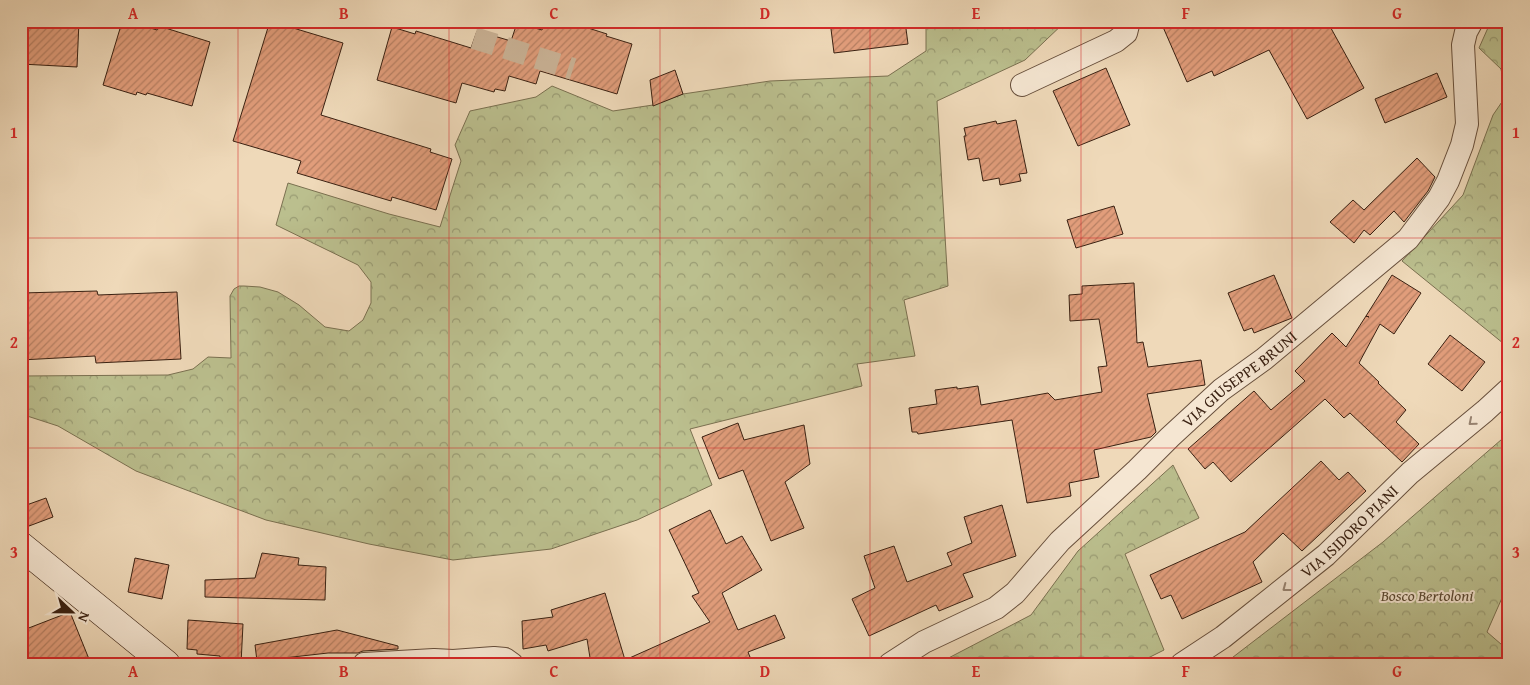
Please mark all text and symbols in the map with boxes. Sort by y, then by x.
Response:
text: A [128,1,139,25]
text: B [339,1,349,25]
text: C [549,1,559,25]
text: D [760,1,770,25]
text: E [972,1,981,25]
text: F [1182,1,1190,25]
text: G [1392,1,1402,25]
text: 1 [10,120,18,144]
text: 1 [1512,120,1520,144]
street label: VIA GIUSEPPE BRUNI [1176,325,1302,433]
text: 2 [10,330,18,354]
text: 2 [1512,330,1520,354]
one-way arrow [1469,416,1478,425]
street label: VIA ISIDORO PIANI [1295,479,1404,583]
text: 3 [10,540,18,564]
text: 3 [1512,540,1520,564]
one-way arrow [1282,582,1292,591]
park label: Bosco Bertoloni [1380,583,1473,607]
north arrow [48,588,98,638]
text: N [73,609,95,626]
text: A [128,659,139,683]
text: B [339,659,349,683]
text: C [549,659,559,683]
text: D [760,659,770,683]
text: E [972,659,981,683]
text: F [1182,659,1190,683]
text: G [1392,659,1402,683]

